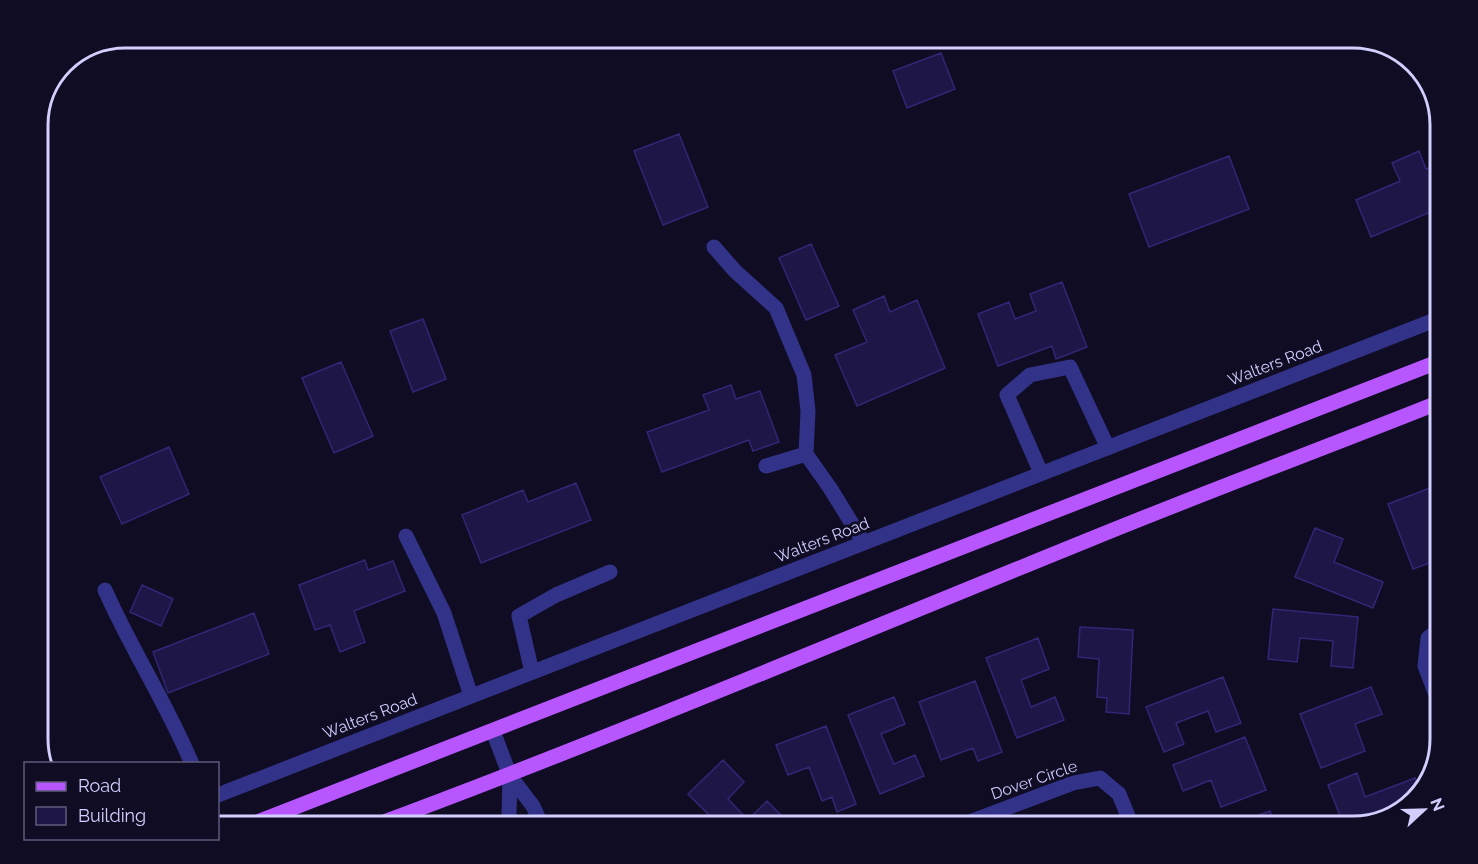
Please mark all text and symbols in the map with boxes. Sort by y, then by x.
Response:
street label: Walters Road [1225,336,1325,390]
street label: Walters Road [772,513,872,567]
street label: Walters Road [320,689,420,743]
street label: Dover Circle [988,756,1080,804]
legend [24,762,219,840]
text: Road [78,775,121,796]
north arrow [1394,780,1454,840]
text: N [1426,795,1449,814]
text: Building [78,805,146,826]

